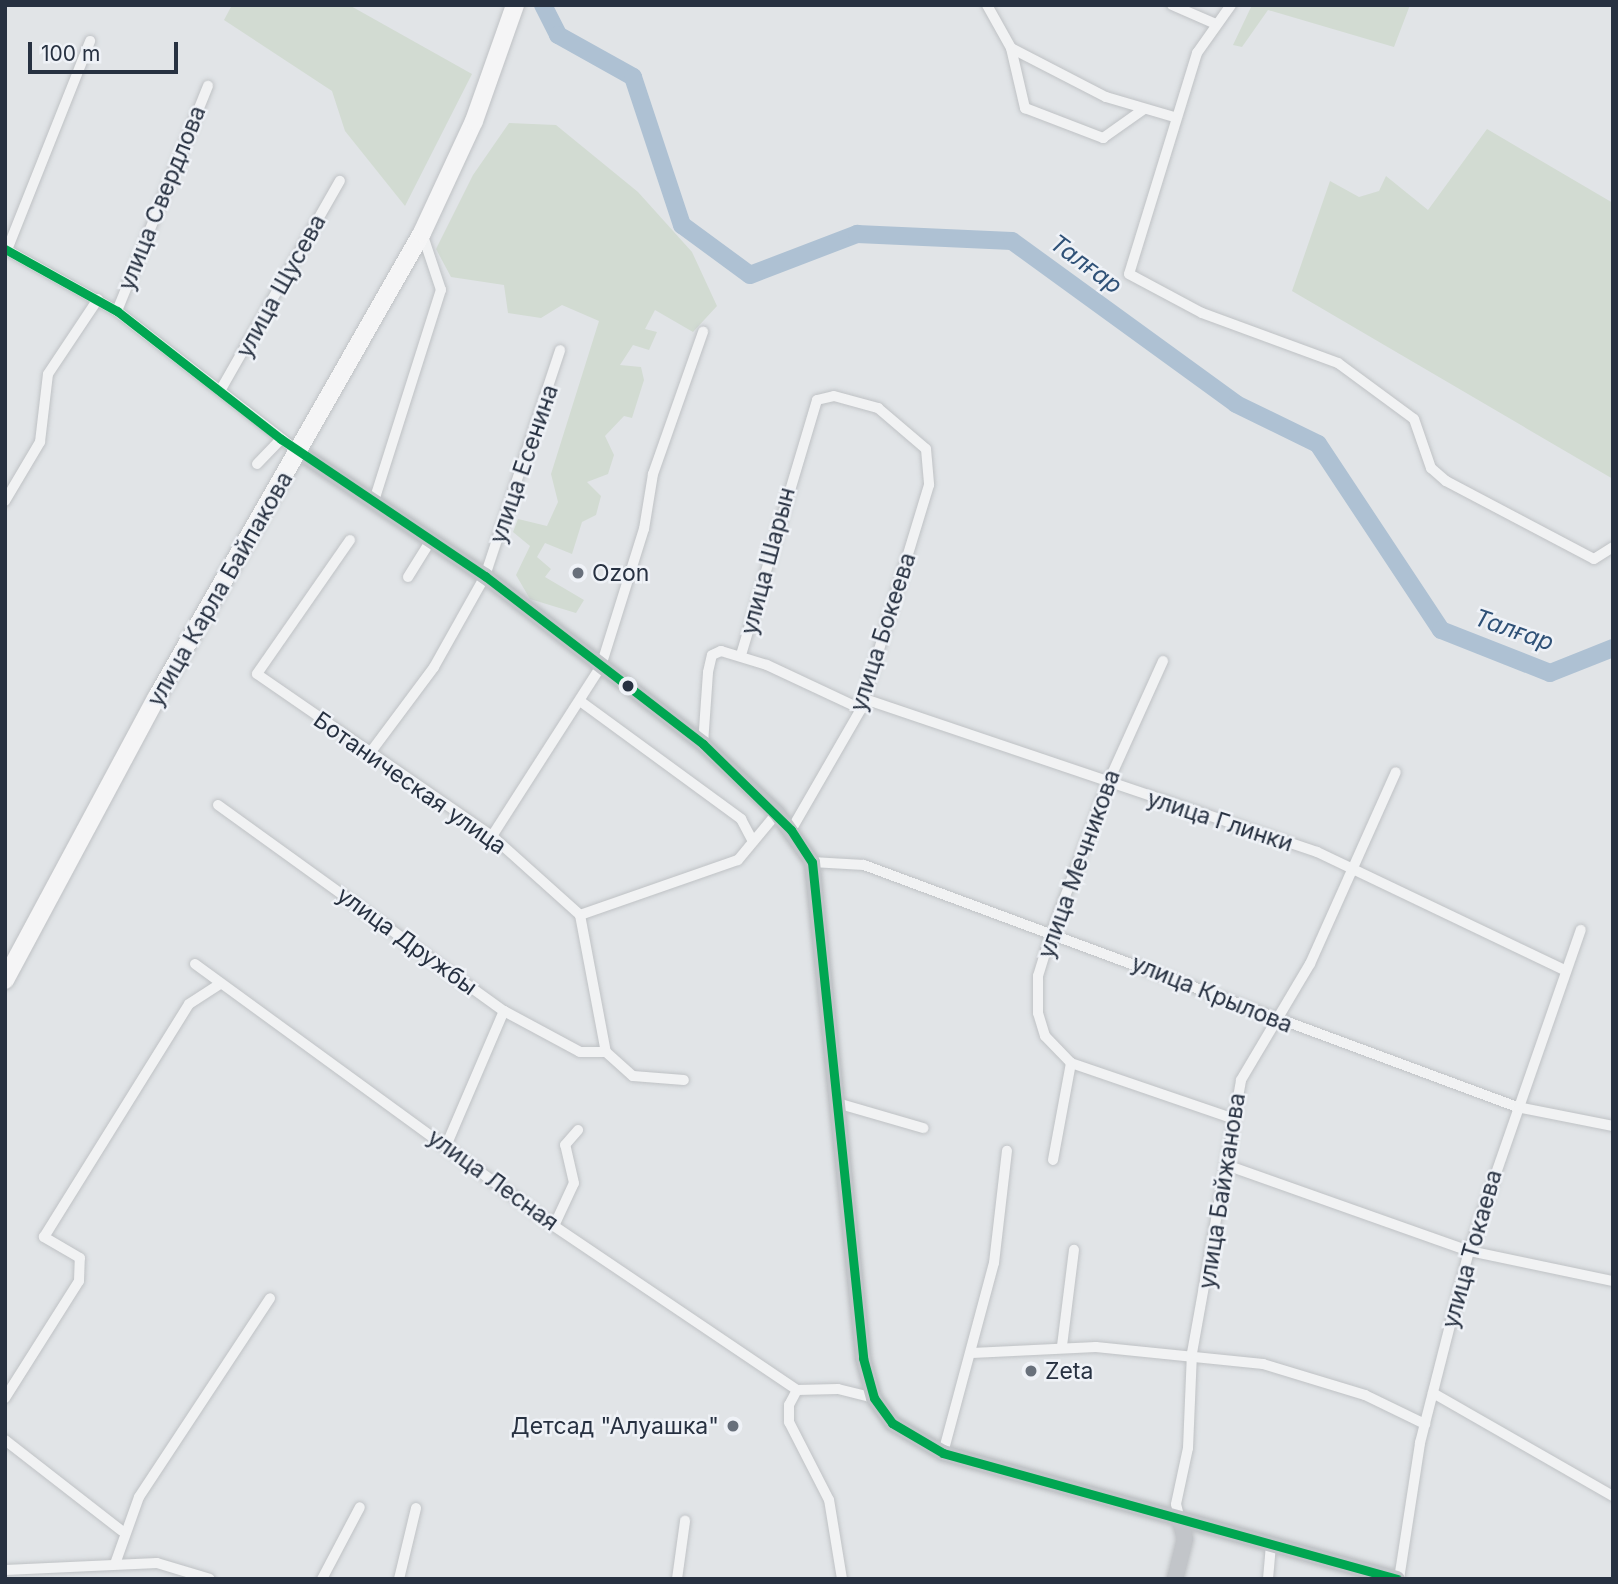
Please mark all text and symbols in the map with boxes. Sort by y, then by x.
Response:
scale bar [32,28,182,72]
text: 100 m [41,41,100,66]
street label: улица Свердлова [112,102,212,294]
street label: улица Щусева [230,210,332,362]
water label: Талғар [1044,228,1128,300]
street label: улица Есенина [484,381,564,547]
street label: улица Карла Байпакова [141,467,299,711]
street label: улица Шарын [735,484,801,638]
street label: улица Бокеева [844,549,922,715]
place label: Ozon [592,559,649,587]
marker: Ozon [570,565,586,581]
water label: Талғар [1470,603,1558,657]
unlabelled marker [621,679,635,693]
street label: Ботаническая улица [308,706,512,860]
street label: улица Мечникова [1032,766,1126,962]
street label: улица Глинки [1144,784,1296,858]
street label: улица Дружбы [332,881,482,1001]
street label: улица Крылова [1127,949,1297,1039]
street label: улица Байжанова [1193,1091,1251,1291]
street label: улица Лесная [422,1123,564,1237]
street label: улица Токаева [1436,1167,1508,1331]
place label: Zeta [1045,1357,1093,1385]
marker: Zeta [1023,1363,1039,1379]
place label: Детсад "Алуашка" [511,1412,719,1440]
marker: Детсад "Алуашка" [725,1418,741,1434]

